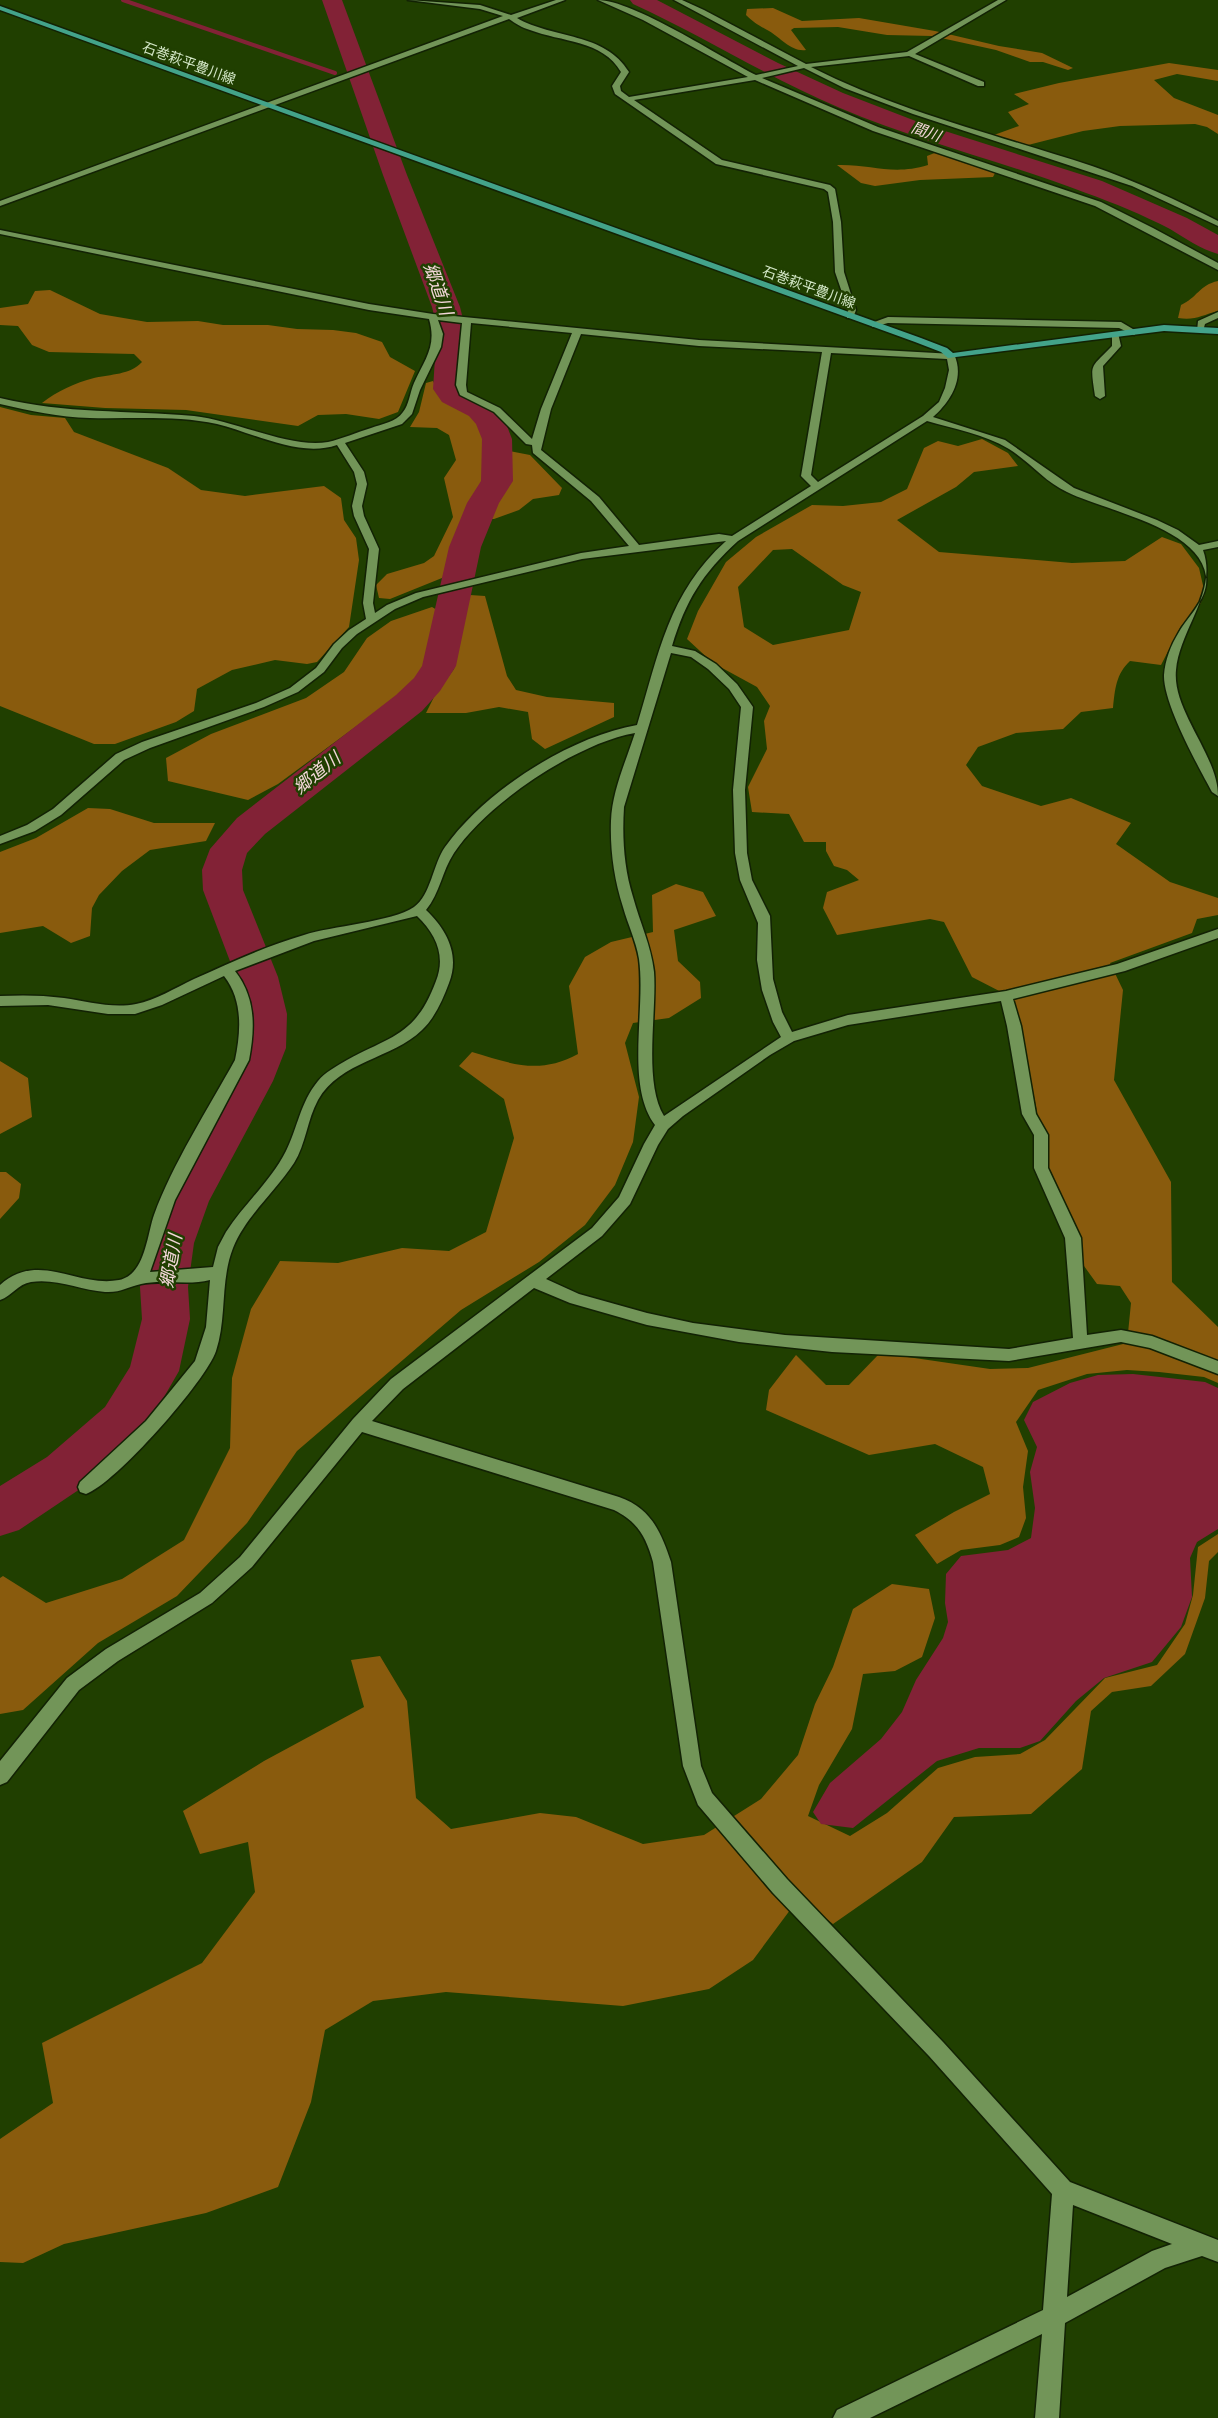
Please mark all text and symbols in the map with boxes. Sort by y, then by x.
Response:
street label: 石巻萩平豊川線 [140,39,238,88]
water label: 間川 [909,119,945,146]
water label: 郷道川 [419,260,458,320]
street label: 石巻萩平豊川線 [760,263,858,312]
water label: 郷道川 [289,746,346,799]
water label: 郷道川 [155,1231,187,1289]

